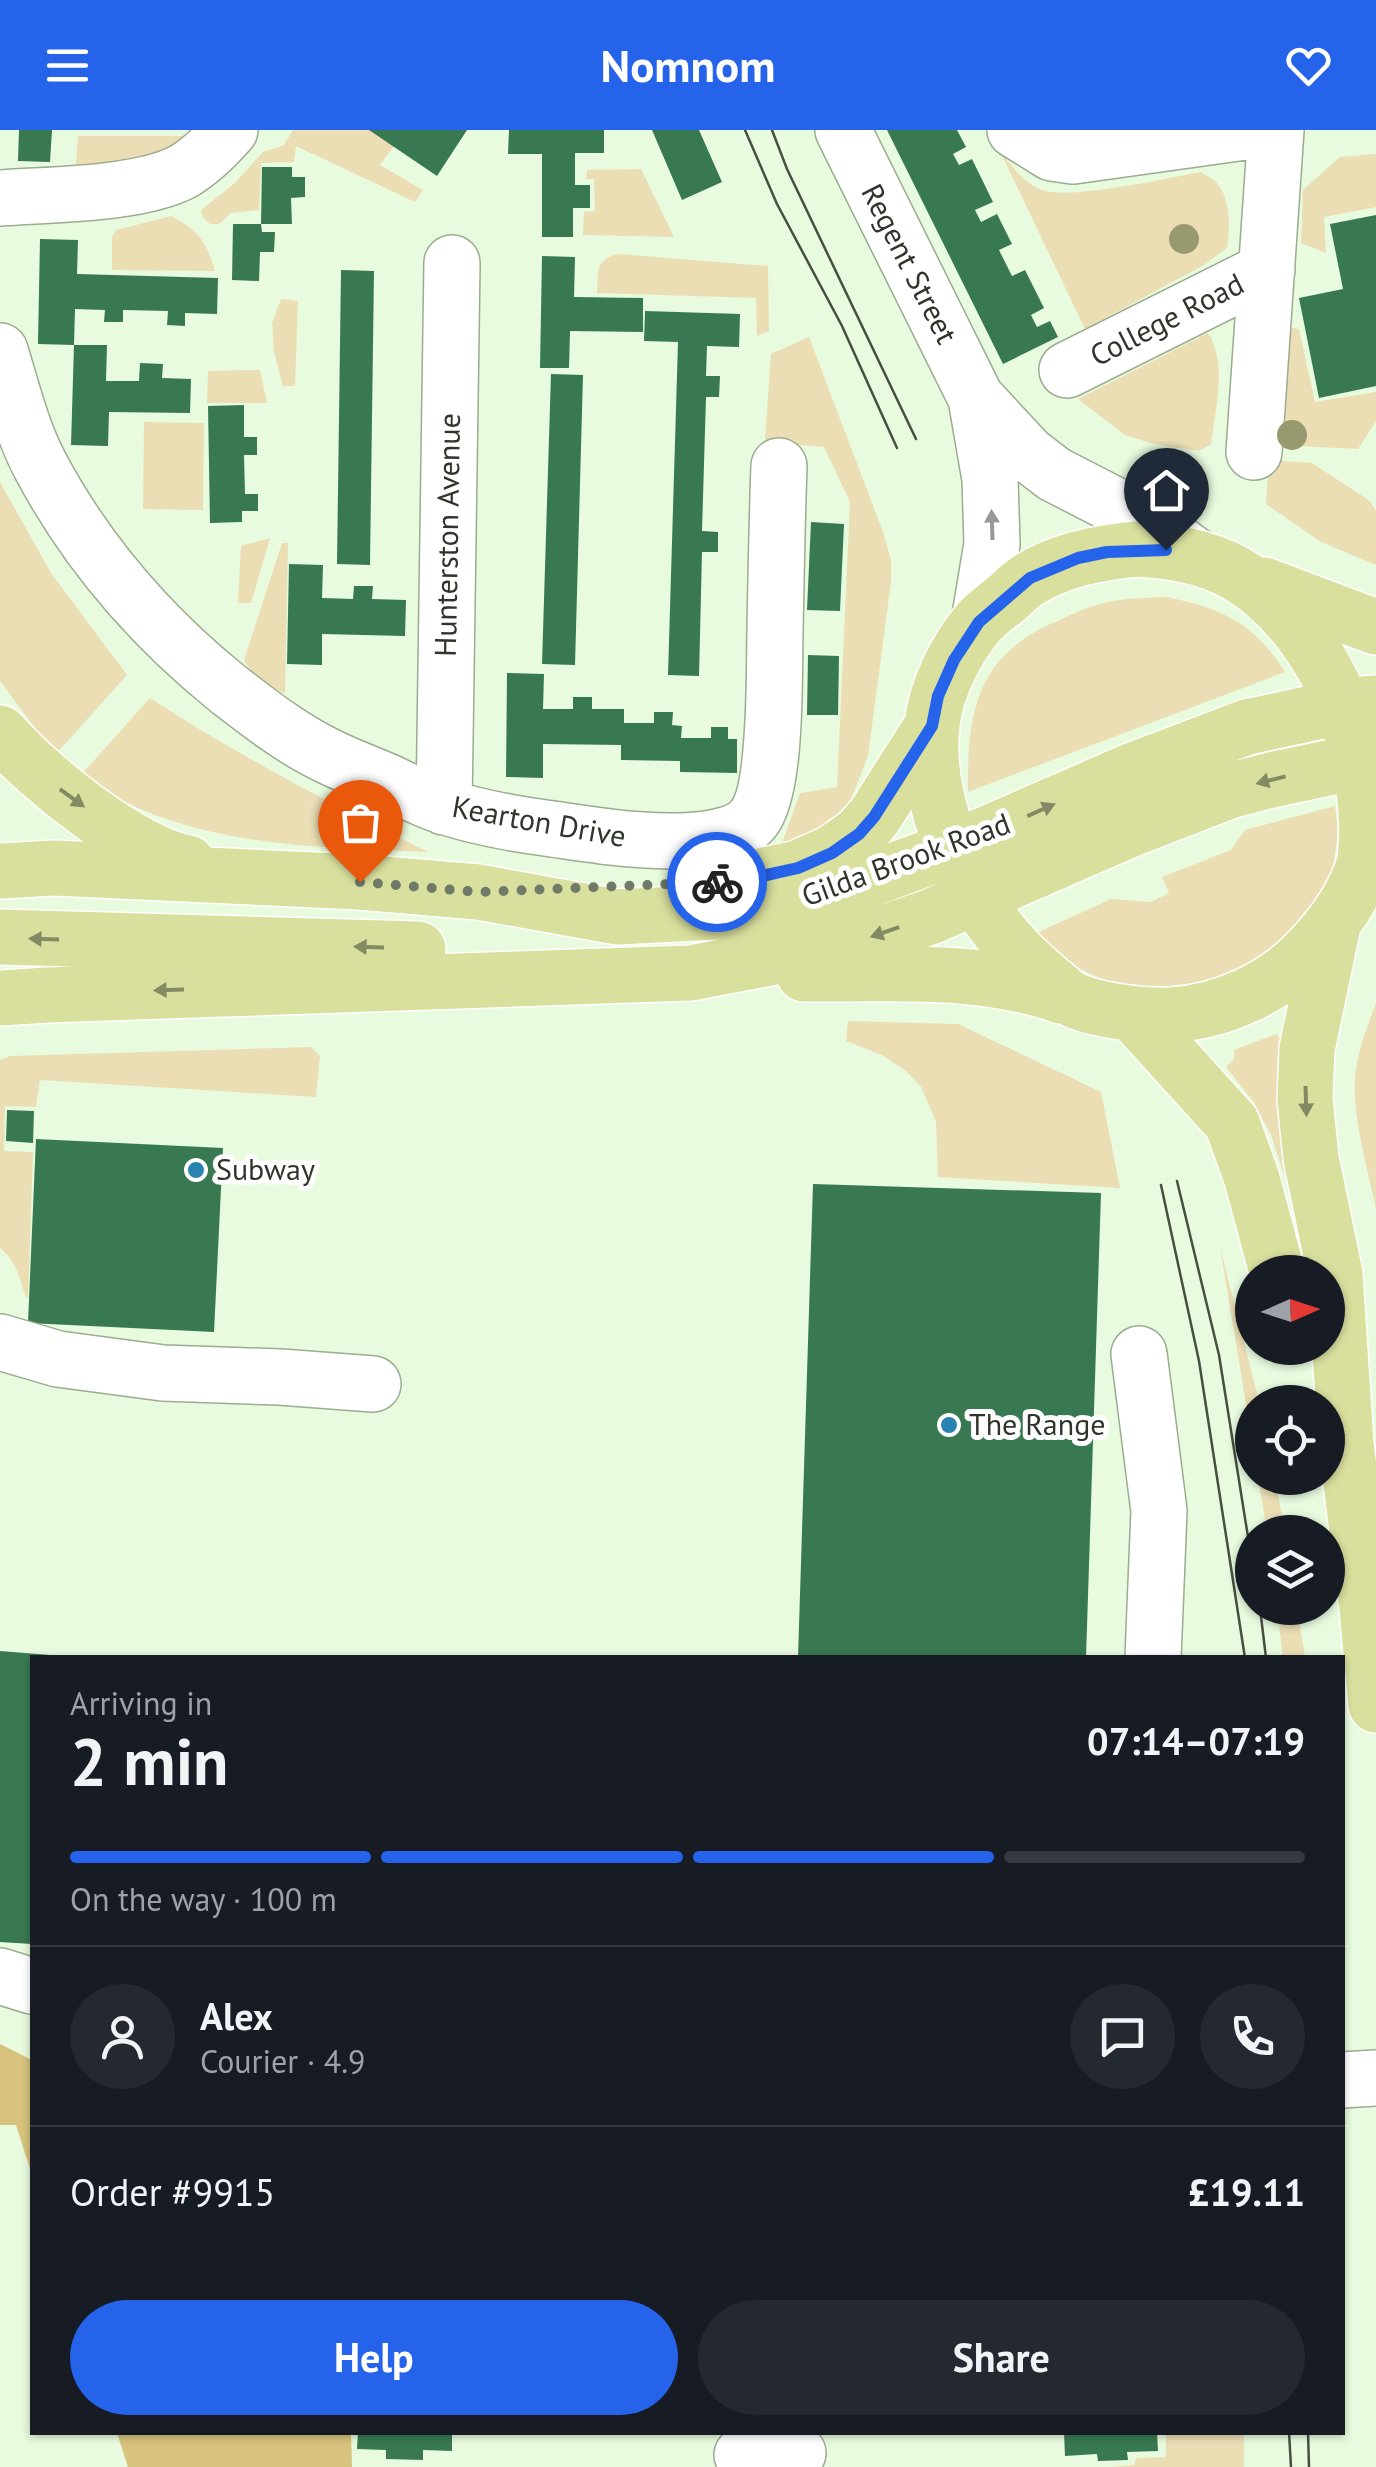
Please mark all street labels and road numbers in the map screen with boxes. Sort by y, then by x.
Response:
street label: Regent Street [853,177,967,350]
street label: College Road [1083,263,1250,374]
street label: Hunterston Avenue [425,413,468,657]
street label: Kearton Drive [449,786,629,855]
street label: Gilda Brook Road [796,803,1015,914]

